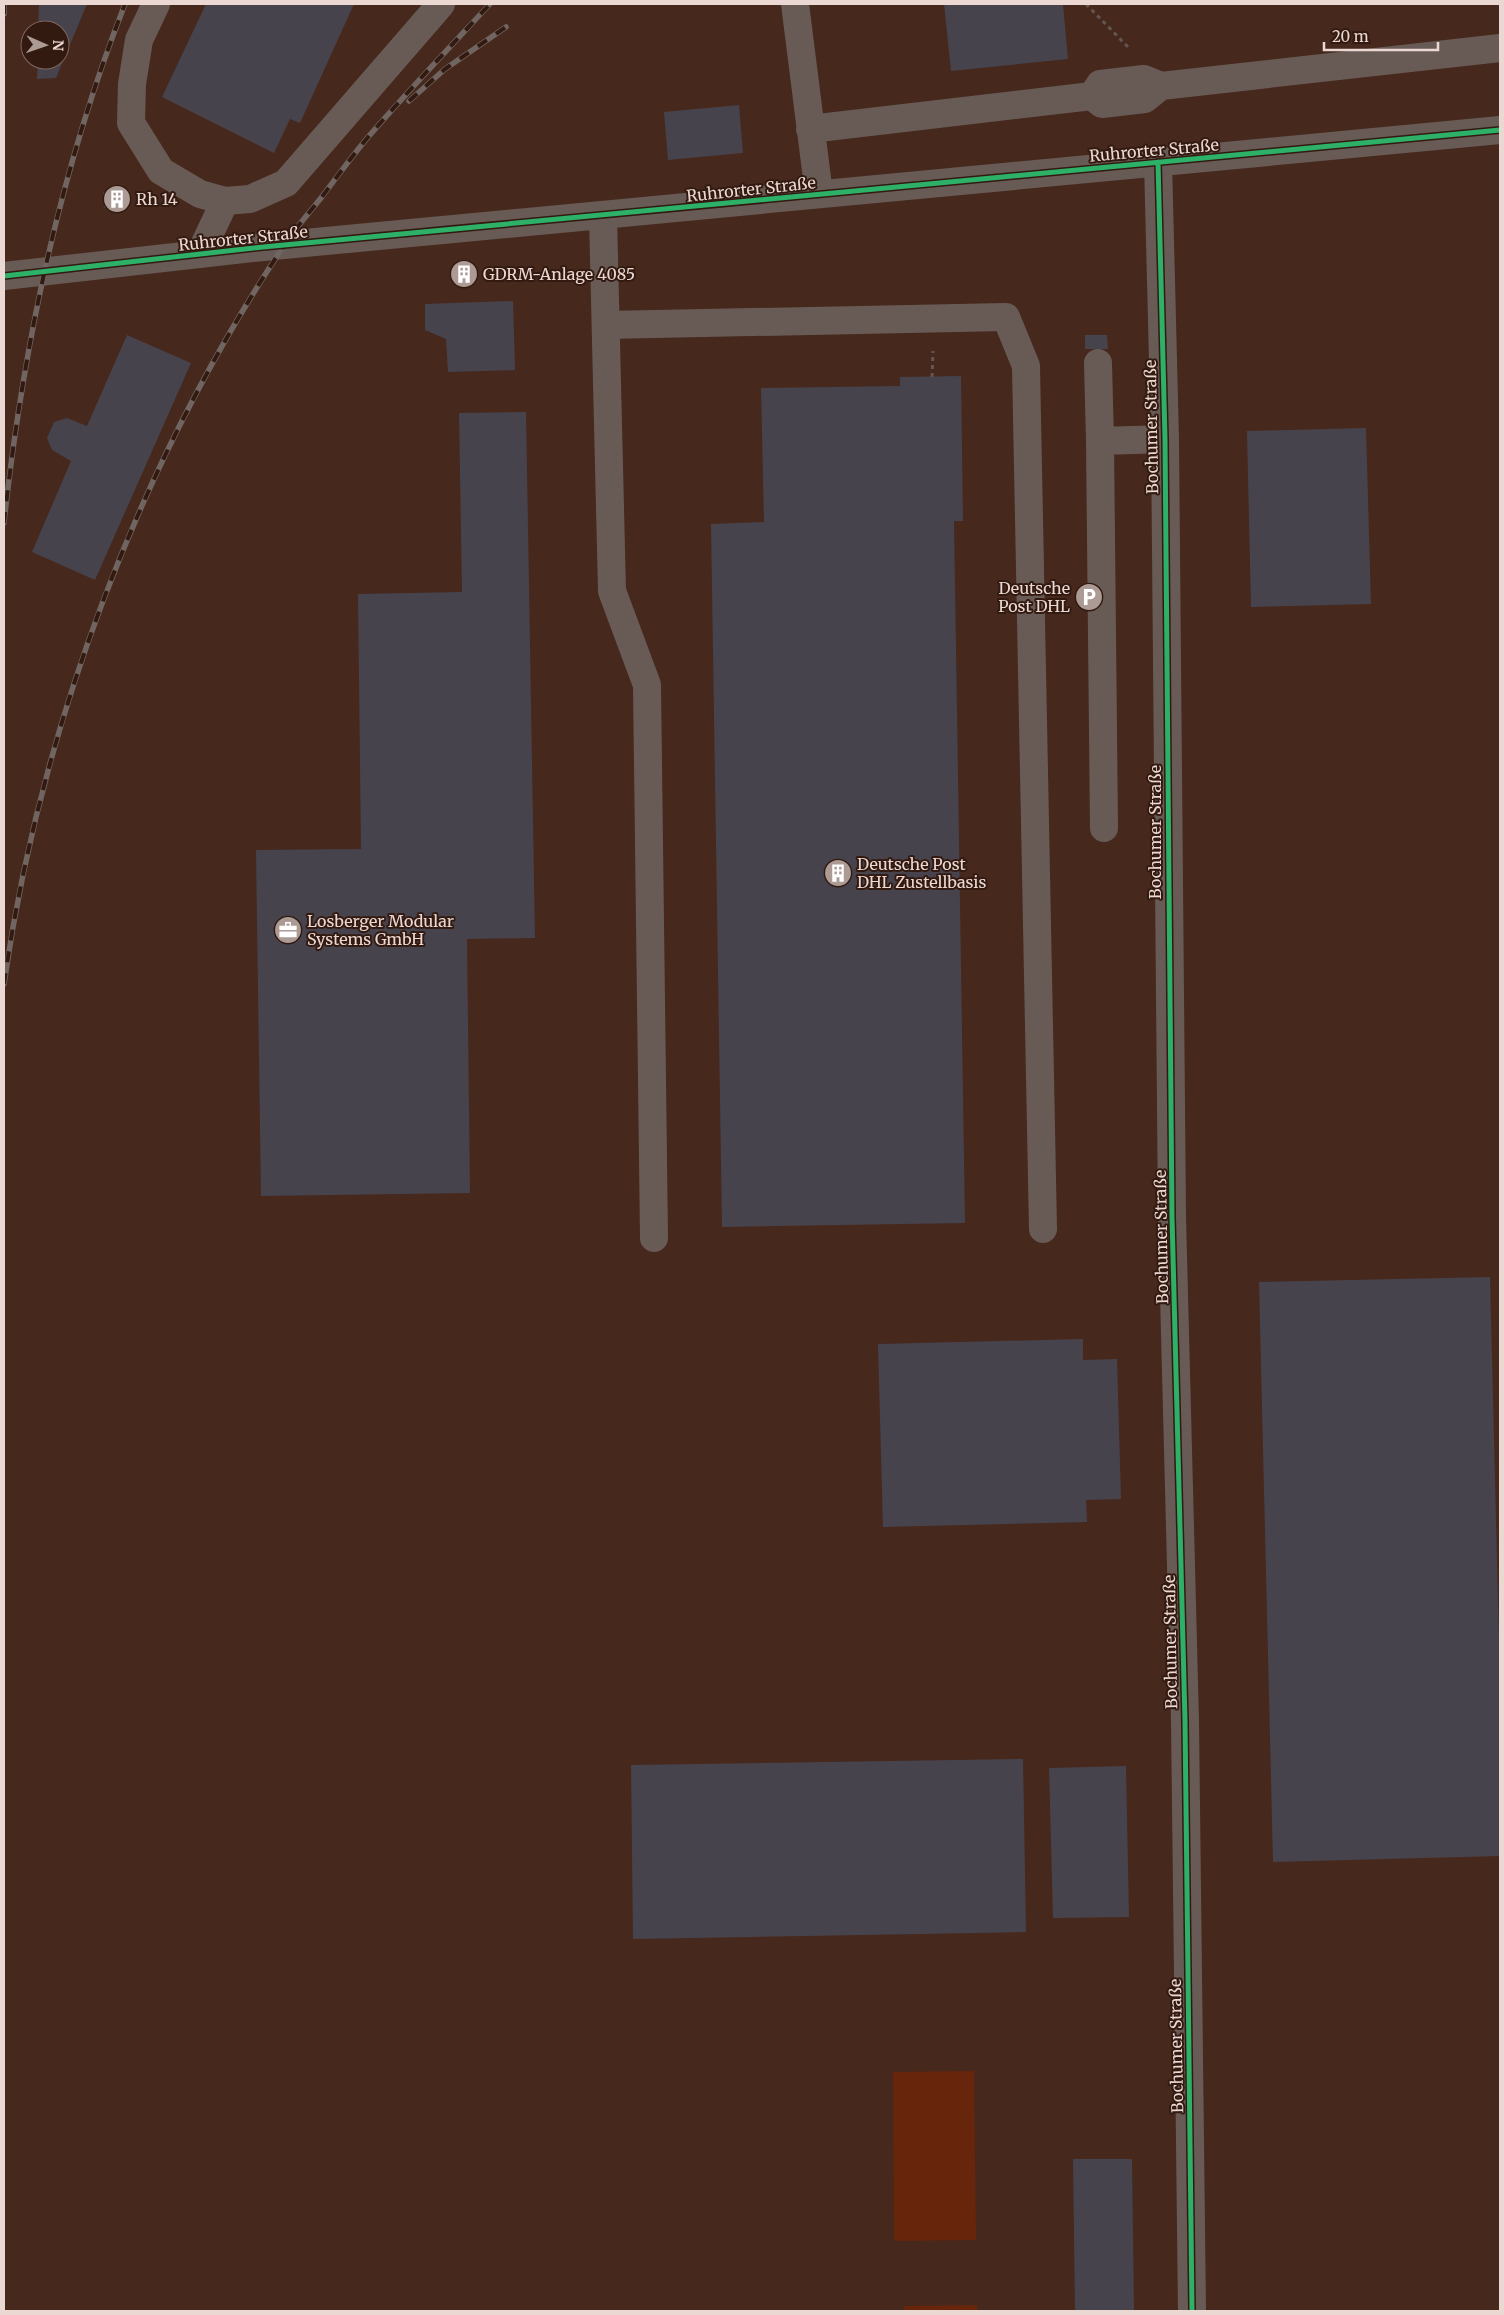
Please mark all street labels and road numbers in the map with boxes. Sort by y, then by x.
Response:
street label: Ruhrorter Straße [1088,134,1220,166]
street label: Ruhrorter Straße [685,172,817,206]
street label: Ruhrorter Straße [177,221,309,255]
street label: Bochumer Straße [1140,360,1162,494]
street label: Bochumer Straße [1145,765,1165,899]
street label: Bochumer Straße [1150,1170,1172,1304]
street label: Bochumer Straße [1159,1575,1181,1709]
street label: Bochumer Straße [1165,1979,1187,2113]

